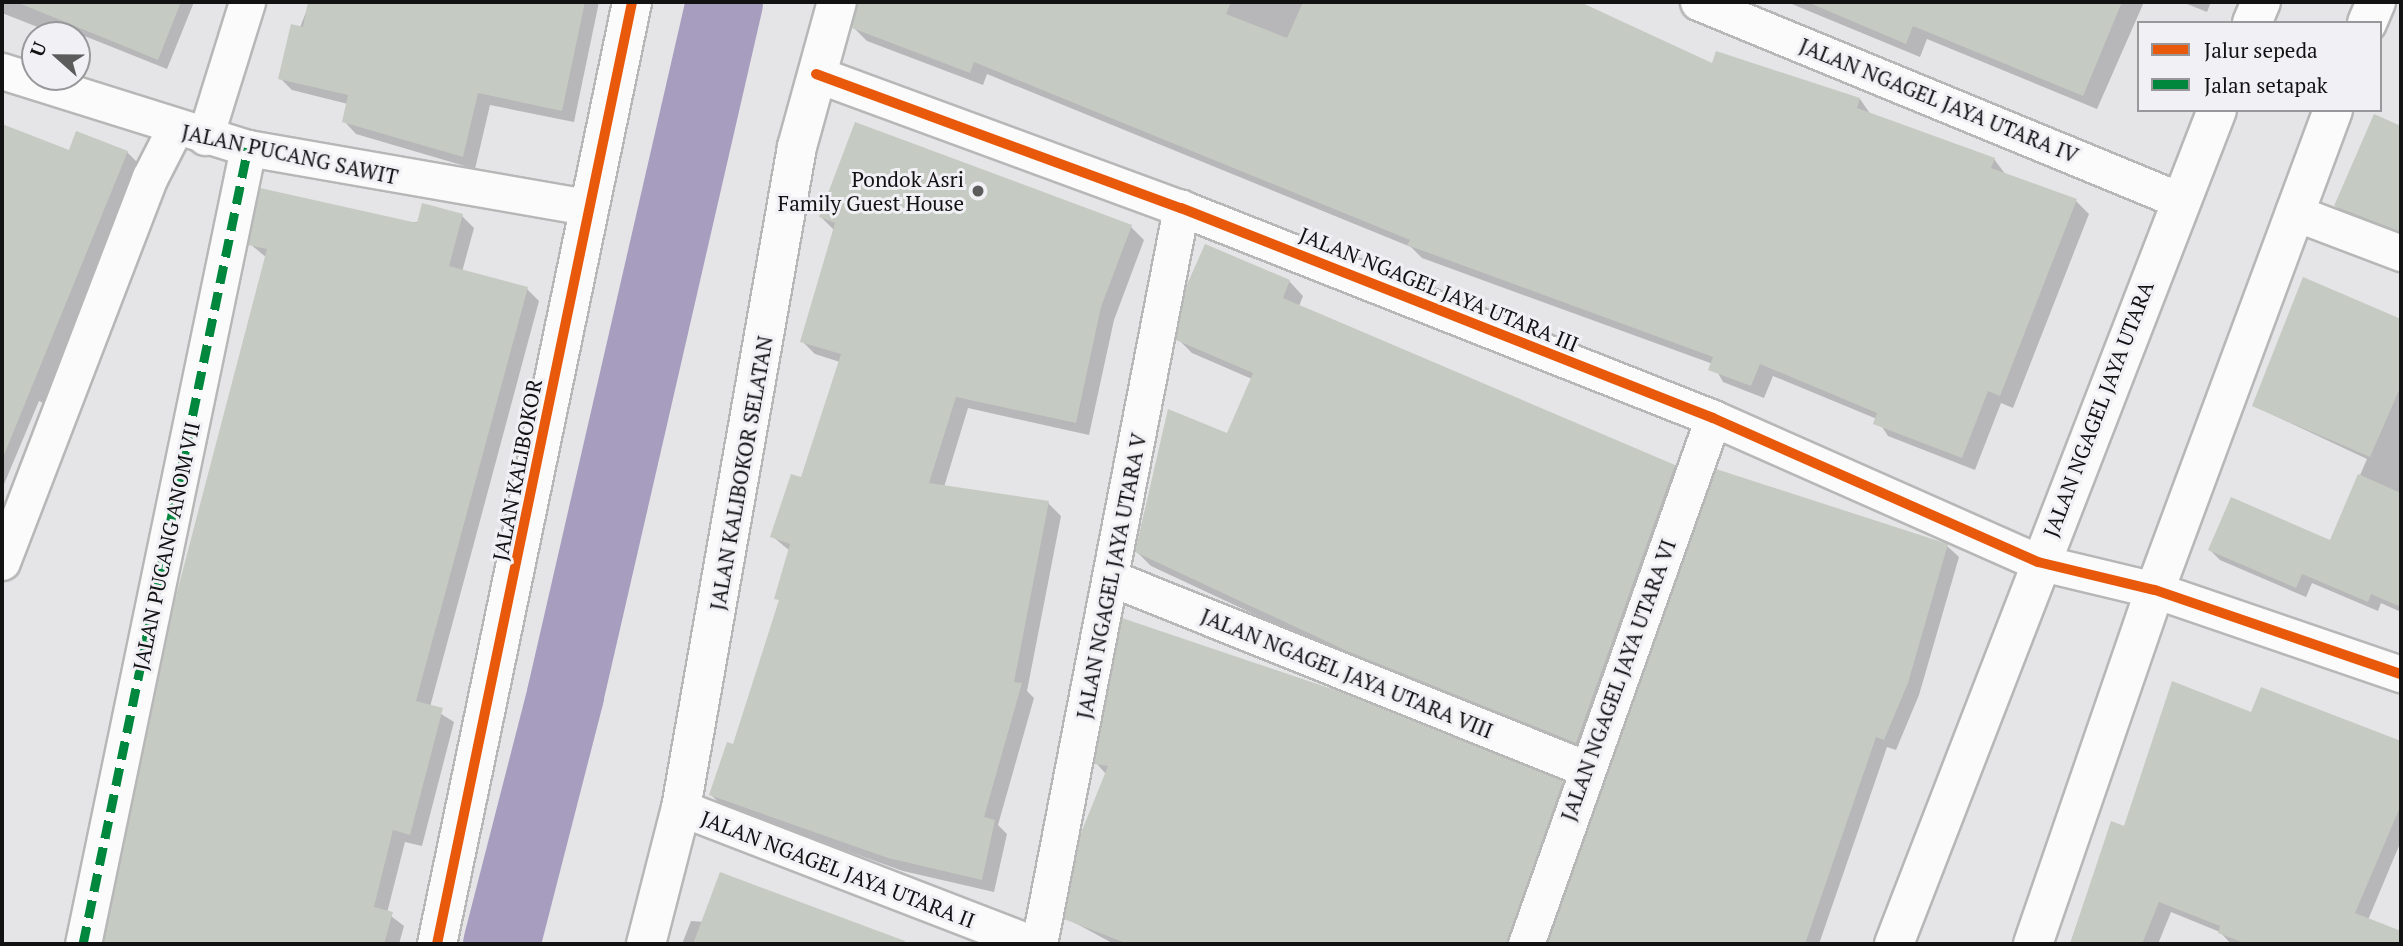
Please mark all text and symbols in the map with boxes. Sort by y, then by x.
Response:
north arrow [21,21,91,91]
legend [2137,21,2382,112]
street label: JALAN NGAGEL JAYA UTARA IV [1796,32,2082,168]
text: Jalur sepeda [2204,36,2318,64]
text: U [24,38,52,60]
text: Jalan setapak [2204,71,2328,99]
street label: JALAN PUCANG SAWIT [180,119,400,189]
place label: Pondok Asri Family Guest House [778,166,964,216]
marker: Pondok Asri Family Guest House [970,183,986,199]
street label: JALAN NGAGEL JAYA UTARA III [1295,221,1583,357]
street label: JALAN NGAGEL JAYA UTARA [2037,277,2159,541]
street label: JALAN KALIBOKOR SELATAN [704,334,778,612]
street label: JALAN KALIBOKOR [487,377,547,563]
street label: JALAN PUCANG ANOM VII [127,419,205,673]
street label: JALAN NGAGEL JAYA UTARA V [1071,430,1151,722]
street label: JALAN NGAGEL JAYA UTARA VI [1555,535,1681,825]
street label: JALAN NGAGEL JAYA UTARA VIII [1197,603,1497,743]
street label: JALAN NGAGEL JAYA UTARA II [697,805,979,933]

